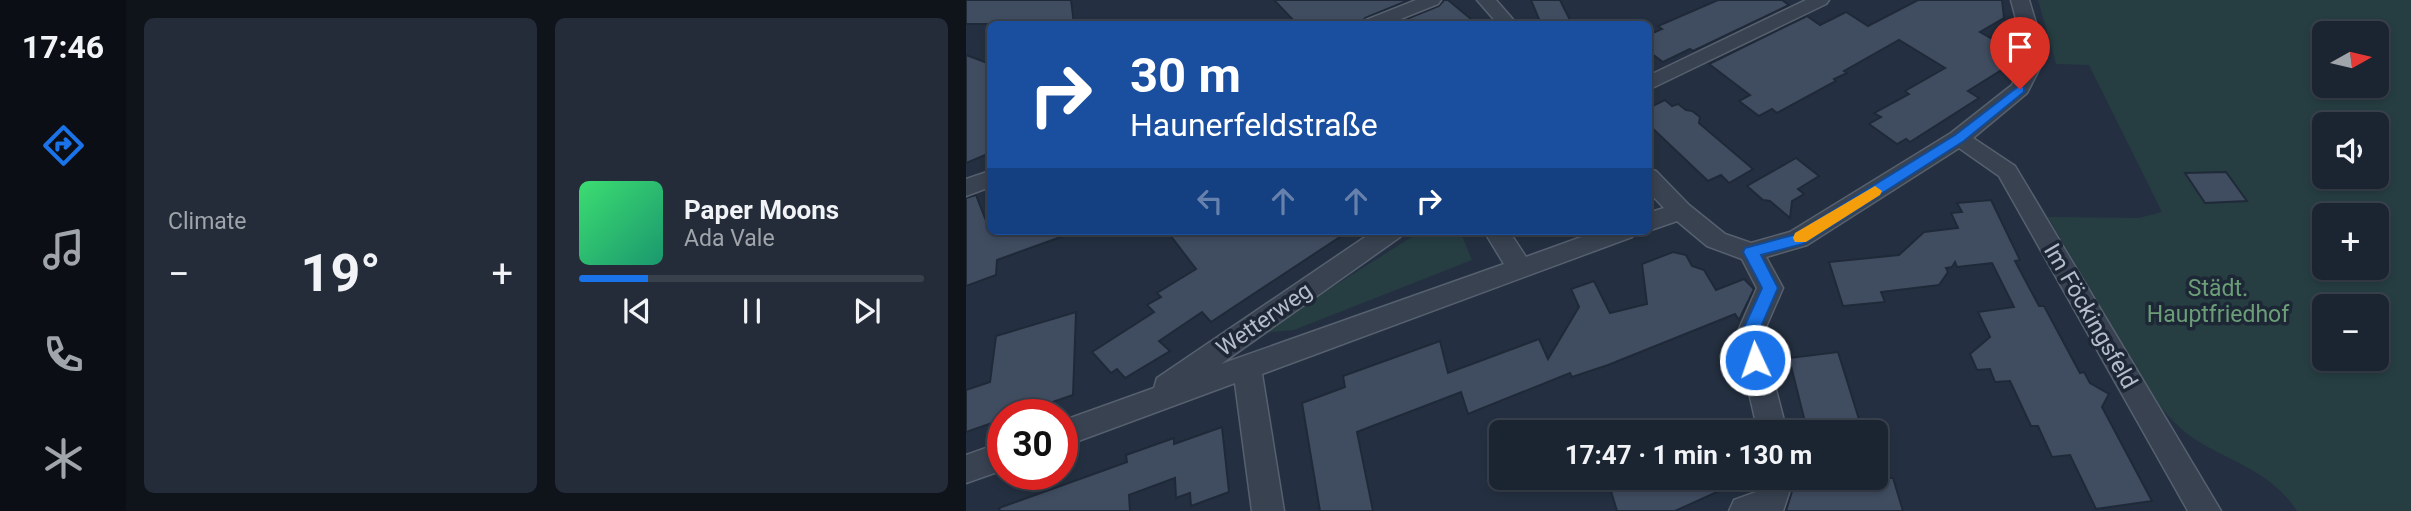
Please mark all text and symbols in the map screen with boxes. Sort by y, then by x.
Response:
pin [1990,17,2050,89]
north arrow [2312,21,2389,98]
map controls [2312,21,2389,371]
text: 17:46 [22,28,104,66]
icon: arrive [2001,28,2039,66]
text: 30 m [1130,47,1241,104]
icon: right [1015,49,1106,140]
text: Haunerfeldstraße [1130,106,1378,144]
button: sound [2312,112,2389,189]
icon: directions [39,121,88,170]
icon: left [1191,182,1229,220]
icon: ahead [1264,182,1302,220]
icon: ahead [1337,182,1375,220]
icon: right [1410,182,1448,220]
text: Paper Moons [684,195,839,225]
button: + [2312,203,2389,280]
text: Climate [168,208,247,235]
icon: music [39,225,88,274]
text: Ada Vale [684,225,775,252]
street label: Im Föckingsfeld [2038,239,2143,394]
text: 19° [301,243,381,304]
text: − [168,252,190,296]
text: + [491,252,513,296]
park label: Städt. Hauptfriedhof [2147,275,2290,328]
street label: Wetterweg [1212,277,1317,362]
icon: previous [618,292,656,330]
icon: pause [733,292,771,330]
icon: next [848,292,886,330]
button: − [2312,294,2389,371]
position arrow [1718,323,1792,397]
icon: phone [39,330,88,379]
speed limit sign: 30 [987,399,1078,490]
icon: climate [39,434,88,483]
text: 17:47 · 1 min · 130 m [1565,440,1812,470]

